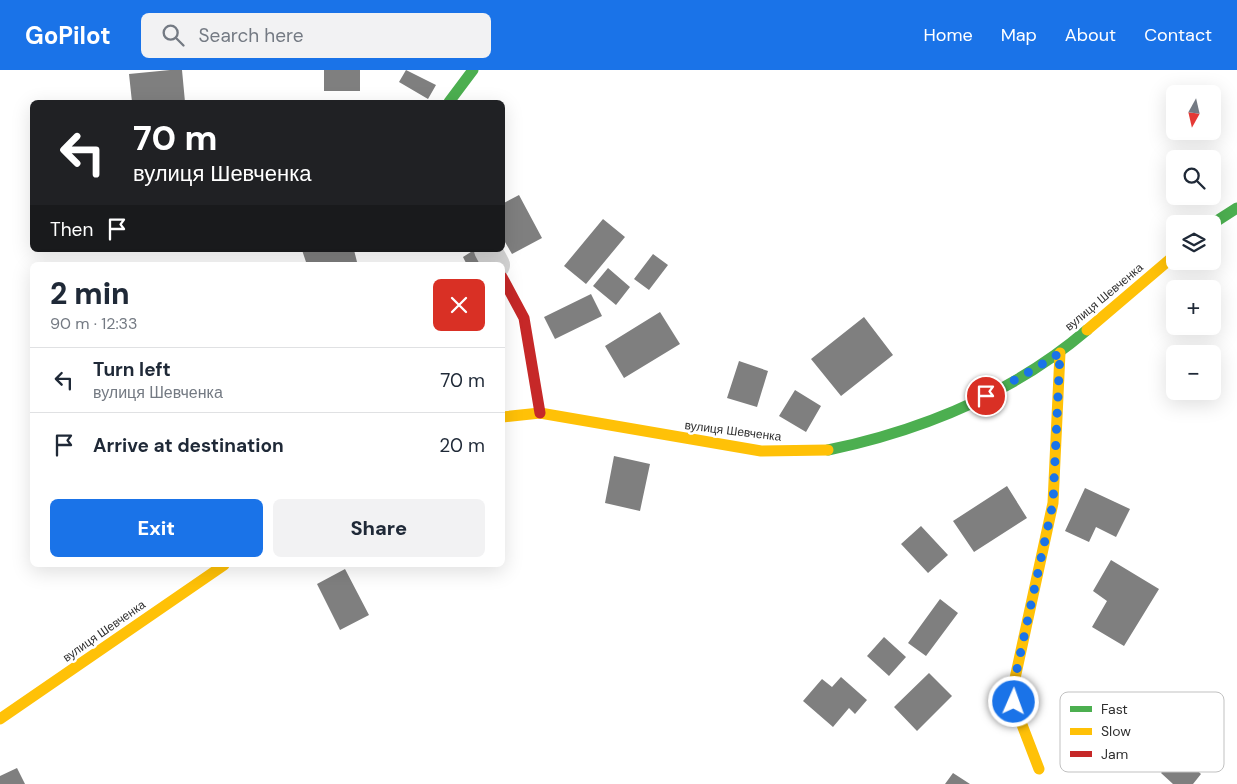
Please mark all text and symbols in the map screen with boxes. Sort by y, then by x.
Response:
search box [141,13,491,58]
text: GoPilot [25,20,111,51]
icon: search [159,21,187,49]
text: Search here [199,23,303,48]
text: Home [923,23,973,47]
text: Map [1001,23,1037,47]
text: About [1065,23,1116,47]
text: Contact [1144,23,1212,47]
north arrow [1166,85,1221,140]
map controls [1166,85,1221,400]
text: 70 m [133,115,217,161]
icon: left [50,120,115,185]
button: search [1166,150,1221,205]
text: вулиця Шевченка [133,159,312,188]
icon: arrive [103,215,131,243]
button: layers [1166,215,1221,270]
text: Then [50,217,93,242]
street label: вулиця Шевченка [1062,259,1147,334]
text: 2 min [50,274,130,313]
button: close [433,279,485,331]
button: + [1166,280,1221,335]
text: 90 m · 12:33 [50,313,138,334]
button: − [1166,345,1221,400]
text: Turn left [93,357,171,382]
icon: left [50,366,78,394]
text: 70 m [440,368,485,393]
pin [965,375,1007,417]
text: вулиця Шевченка [93,382,223,403]
icon: arrive [972,382,1000,410]
street label: вулиця Шевченка [684,417,783,445]
icon: arrive [50,431,78,459]
text: Arrive at destination [93,433,284,458]
text: 20 m [439,433,485,458]
button: Exit [50,499,263,557]
button: Share [273,499,485,557]
street label: вулиця Шевченка [60,596,149,665]
position arrow [987,675,1039,727]
legend [1060,692,1224,772]
text: Fast [1101,700,1128,718]
text: Slow [1101,722,1131,740]
text: Jam [1101,745,1128,763]

